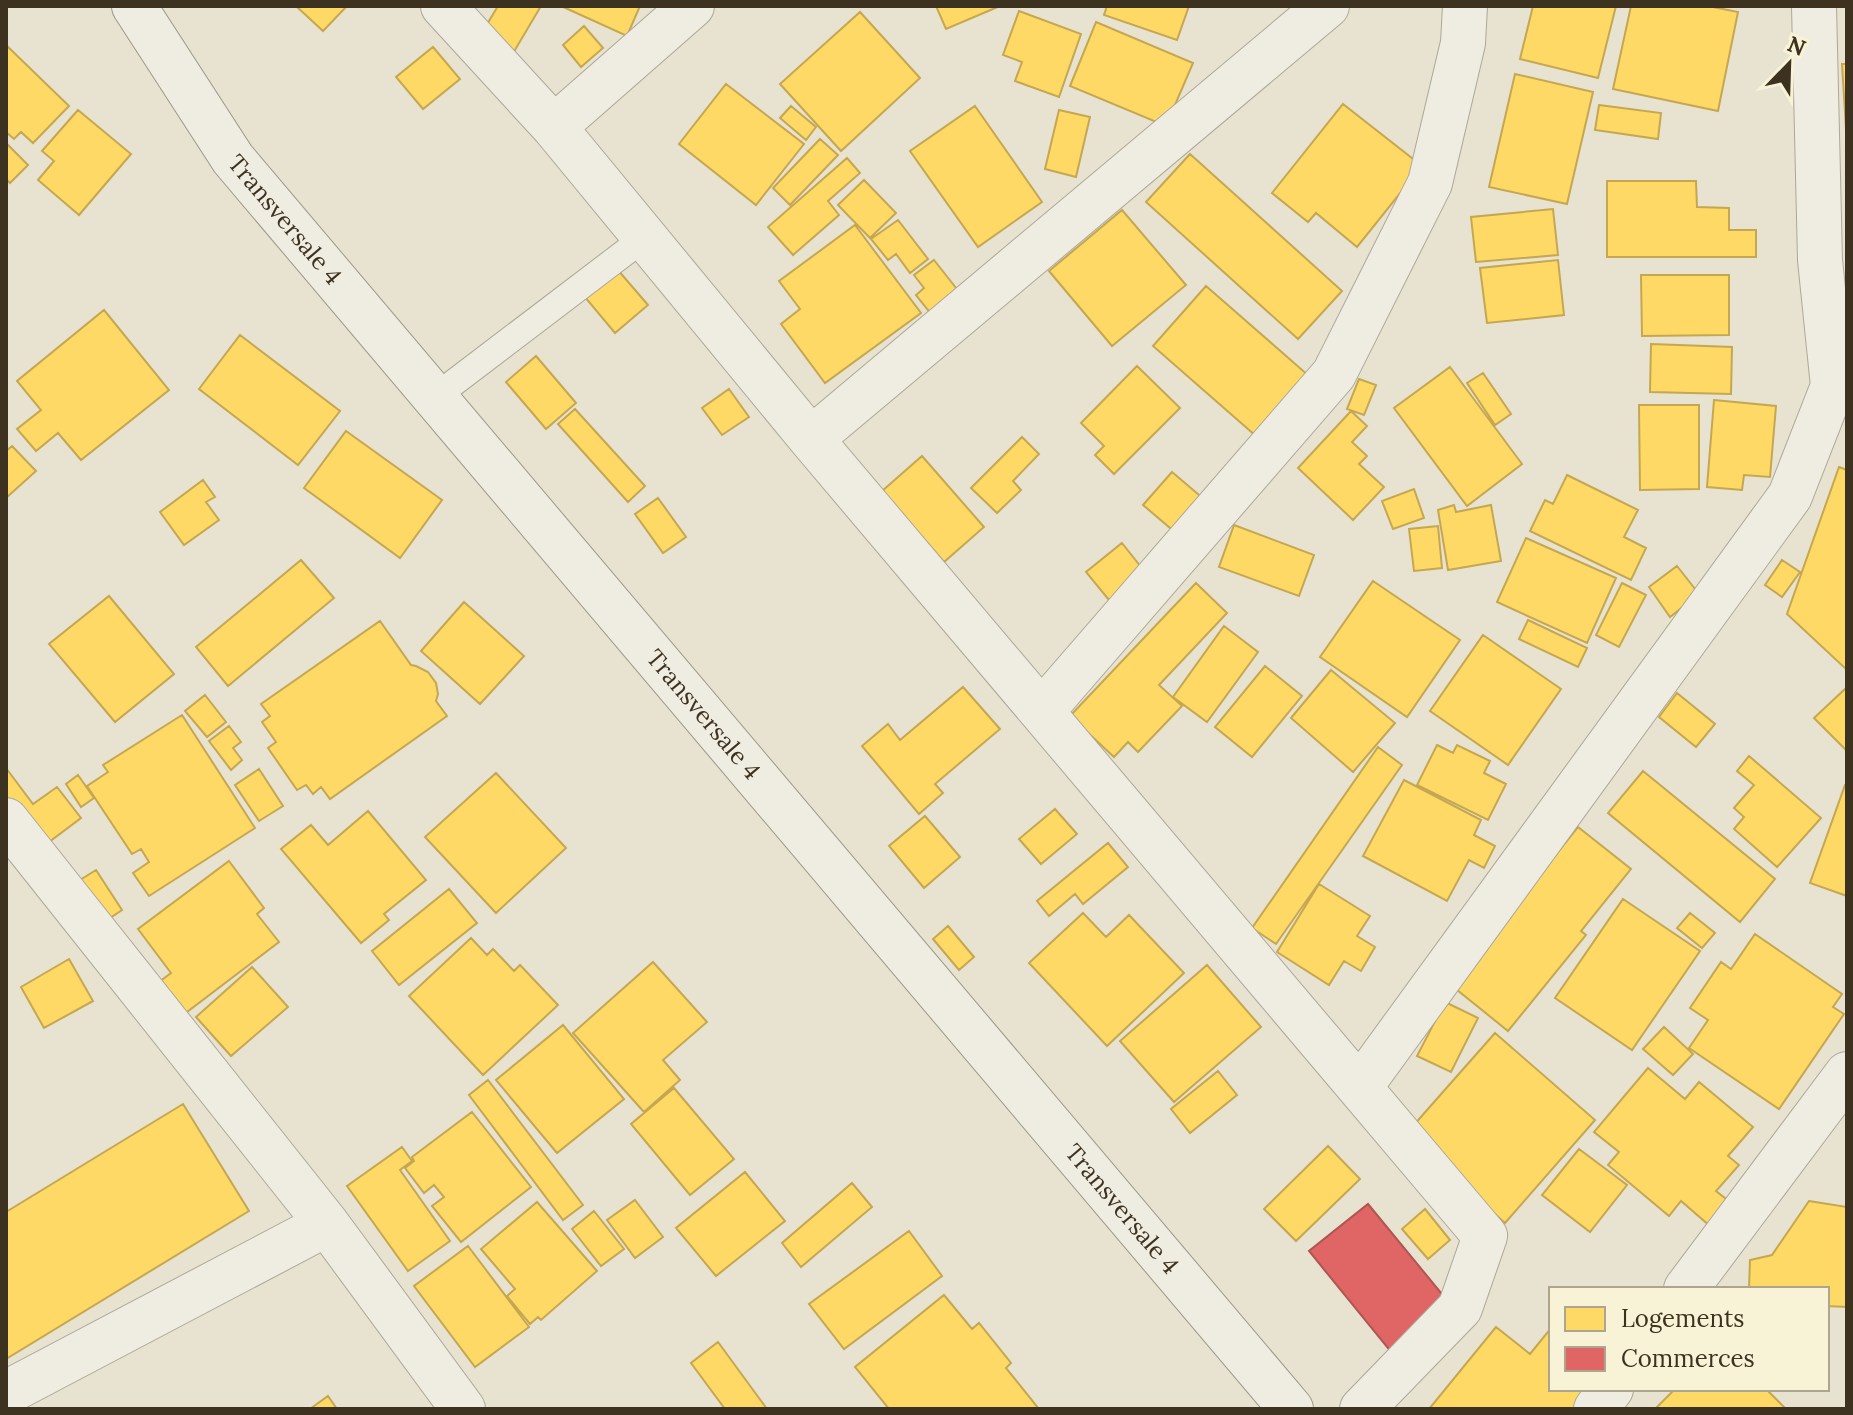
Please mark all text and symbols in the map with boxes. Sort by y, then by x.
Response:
north arrow [1749,24,1829,104]
text: N [1784,29,1810,62]
street label: Transversale 4 [221,148,349,291]
street label: Transversale 4 [640,643,767,786]
street label: Transversale 4 [1058,1137,1186,1280]
legend [1549,1287,1829,1391]
text: Logements [1621,1303,1744,1334]
text: Commerces [1621,1343,1755,1374]

